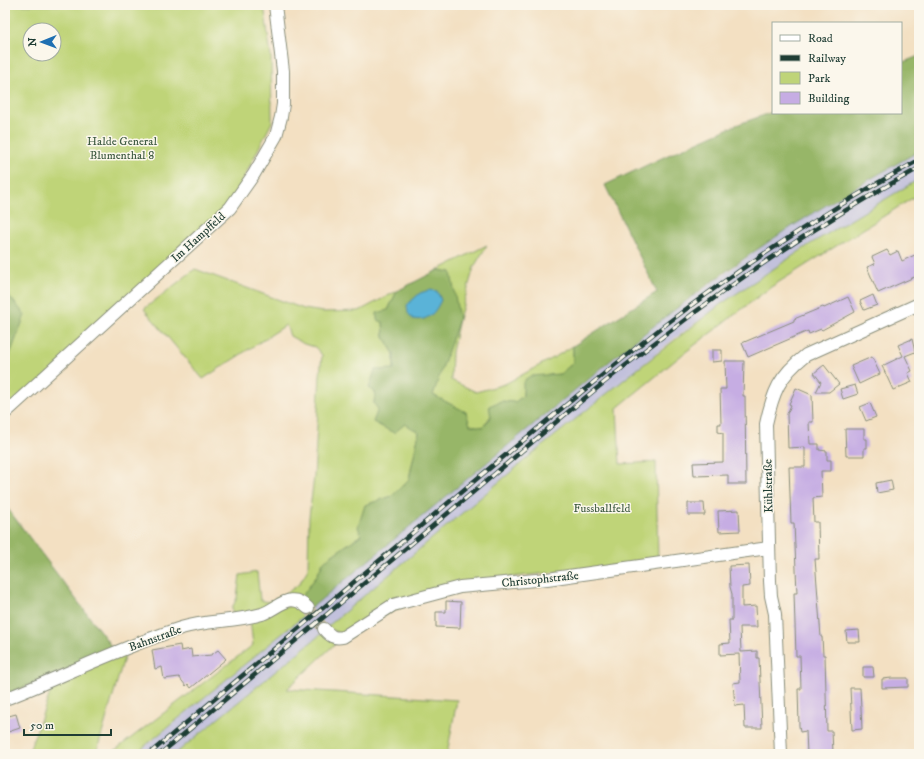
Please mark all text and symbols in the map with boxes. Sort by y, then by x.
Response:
north arrow [22,22,62,62]
legend [772,22,902,114]
text: Road [808,31,833,46]
text: N [26,38,40,47]
text: Railway [808,51,846,66]
text: Park [808,71,830,86]
text: Building [808,91,849,106]
park label: Halde General Blumenthal 8 [87,134,157,163]
street label: Im Hampffeld [168,209,229,266]
street label: Kühlstraße [761,459,776,513]
park label: Fussballfeld [573,501,631,516]
street label: Christophstraße [501,568,579,591]
street label: Bahnstraße [127,622,184,655]
scale bar [24,711,111,737]
text: 50 m [30,718,54,733]

